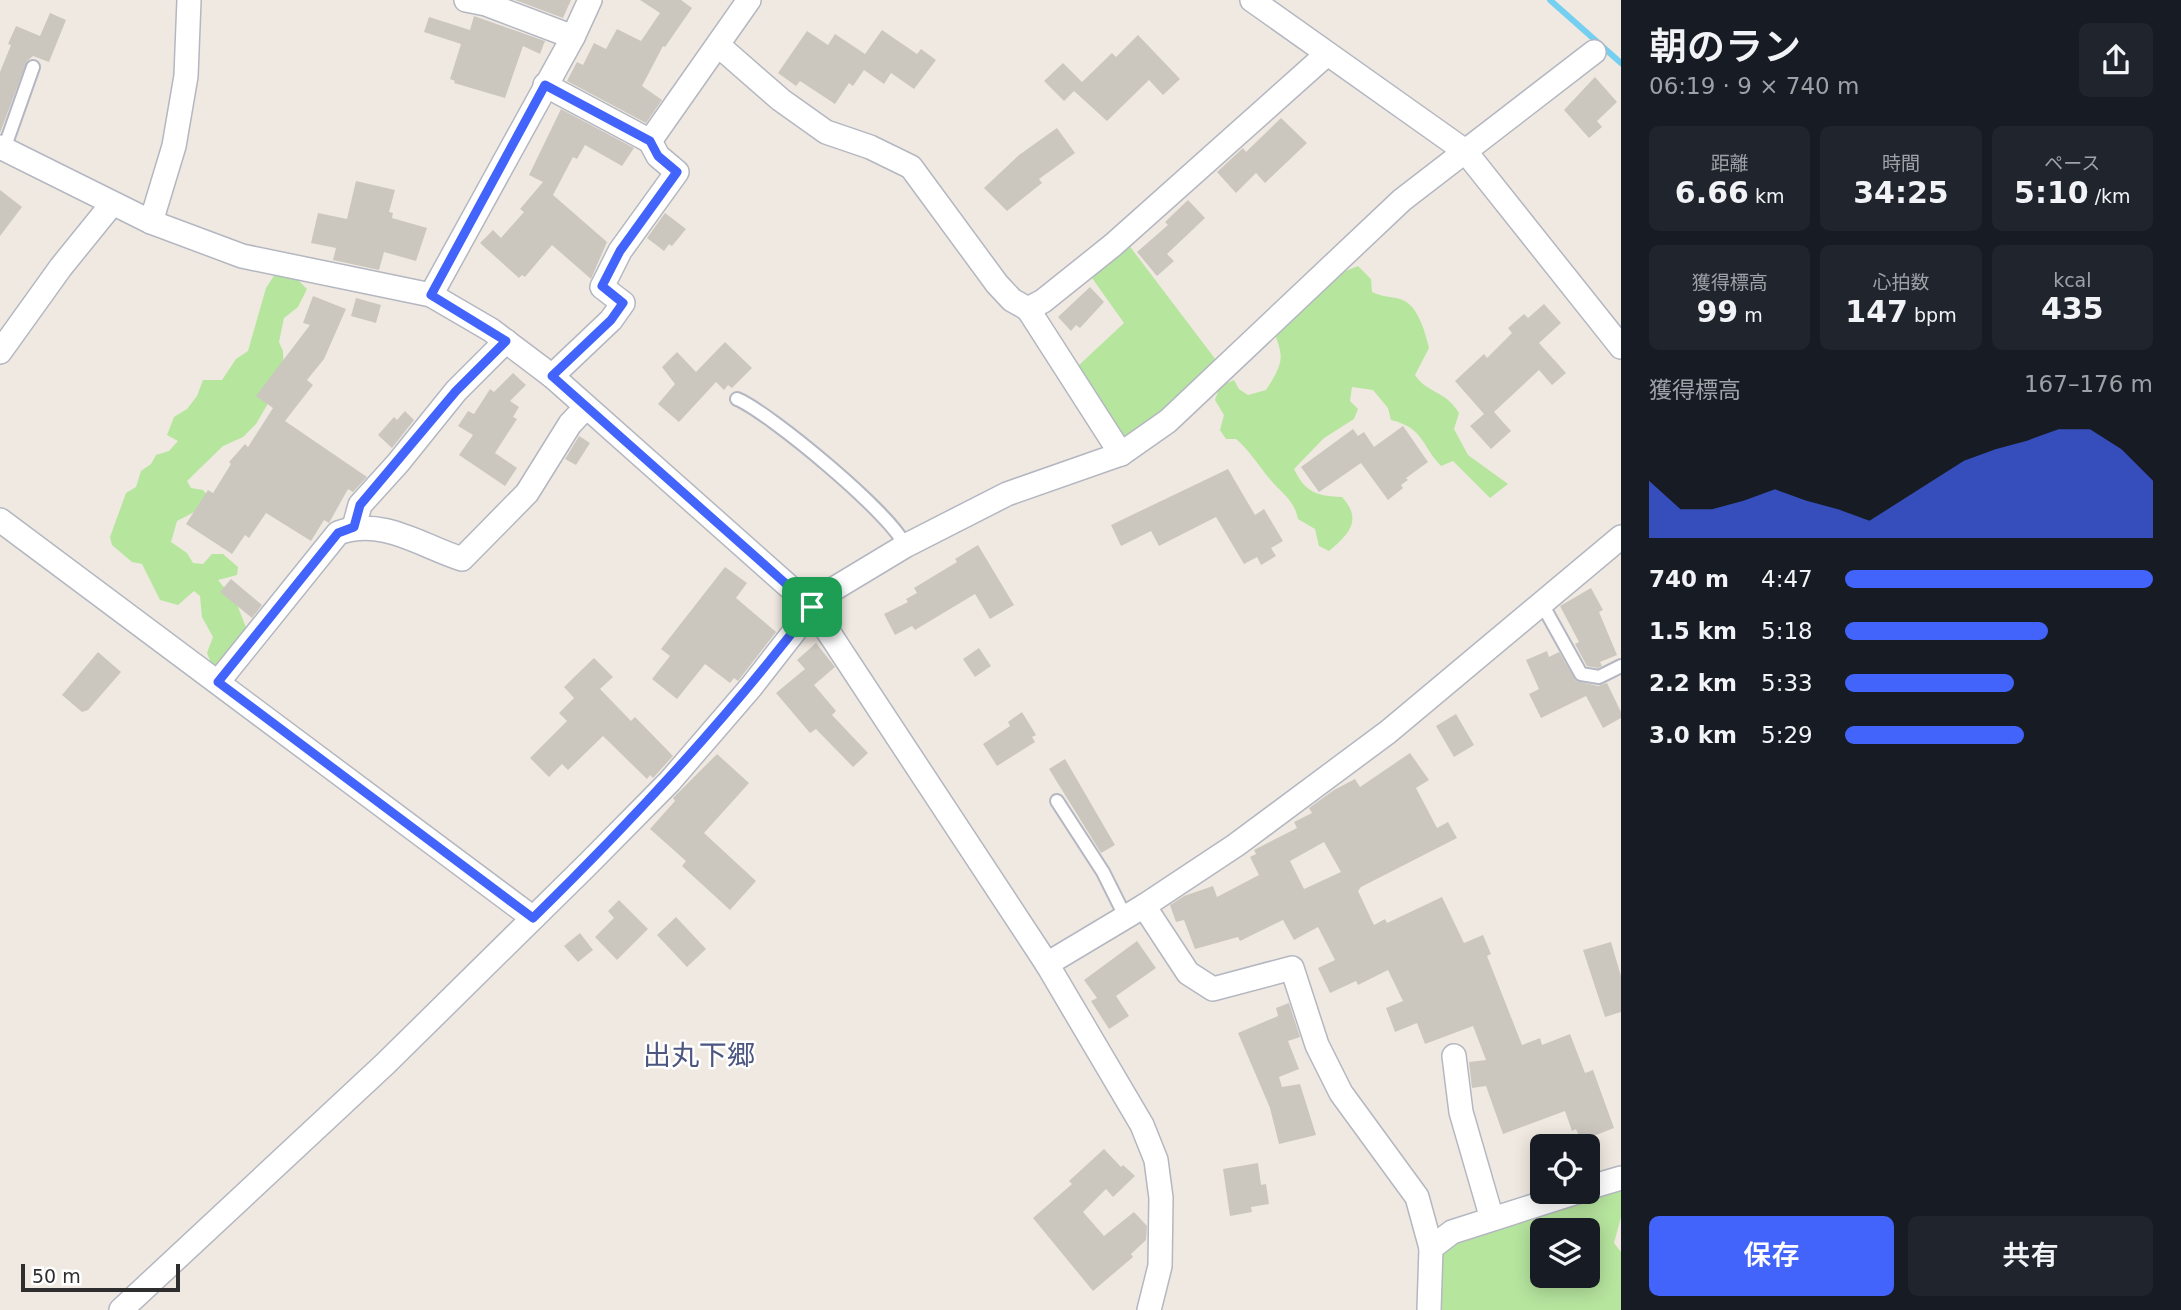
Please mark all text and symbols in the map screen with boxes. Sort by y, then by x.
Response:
button: share [2079,23,2153,97]
text: 朝のラン [1649,25,1801,69]
text: 06:19 · 9 × 740 m [1649,73,1859,99]
text: 距離 [1711,152,1749,174]
text: 時間 [1882,152,1920,174]
text: ペース [2044,152,2100,174]
text: 6.66 [1675,175,1749,210]
text: 34:25 [1853,175,1949,210]
text: 5:10 [2014,175,2089,210]
text: km [1749,185,1784,207]
text: /km [2089,185,2131,207]
text: kcal [2053,269,2092,291]
text: 獲得標高 [1692,271,1768,293]
text: 心拍数 [1872,271,1930,293]
text: 435 [2041,291,2104,326]
text: 99 [1697,294,1738,329]
text: 147 [1845,294,1908,329]
text: m [1738,304,1763,326]
text: bpm [1908,304,1957,326]
text: 167–176 m [2024,371,2153,397]
text: 獲得標高 [1649,377,1741,403]
text: 740 m [1649,566,1729,592]
text: 4:47 [1761,566,1813,592]
pin [782,577,842,637]
icon: arrive [793,588,831,626]
text: 1.5 km [1649,618,1737,644]
text: 5:18 [1761,618,1813,644]
text: 2.2 km [1649,670,1737,696]
text: 5:33 [1761,670,1813,696]
text: 3.0 km [1649,722,1737,748]
text: 5:29 [1761,722,1813,748]
district label: 出丸下郷 [643,1039,755,1072]
map controls [1530,1134,1600,1288]
button: locate [1530,1134,1600,1204]
button: 保存 [1649,1216,1894,1296]
button: 共有 [1908,1216,2153,1296]
button: layers [1530,1218,1600,1288]
scale bar [21,1261,180,1293]
text: 50 m [32,1265,81,1287]

